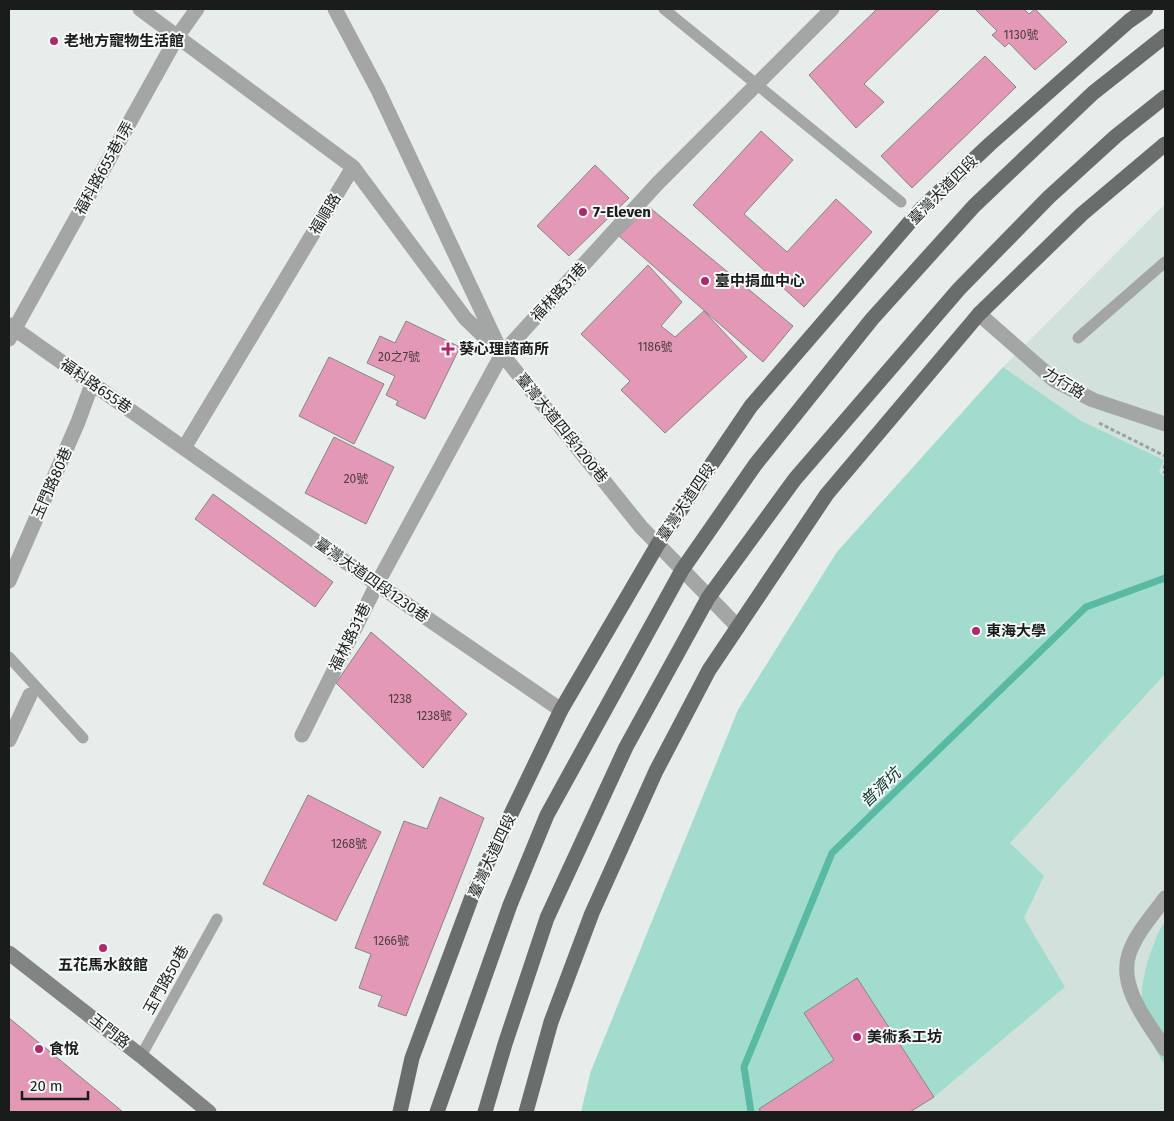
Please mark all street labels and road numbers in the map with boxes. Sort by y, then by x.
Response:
street label: 福科路655巷1弄 [71,118,137,218]
street label: 臺灣大道四段 [905,152,981,228]
street label: 福順路 [306,190,344,238]
street label: 福林路31巷 [527,259,591,325]
street label: 福科路655巷 [57,355,135,417]
street label: 力行路 [1040,364,1088,402]
street label: 臺灣大道四段1200巷 [512,370,612,486]
street label: 玉門路80巷 [28,444,76,522]
street label: 臺灣大道四段 [653,460,719,544]
street label: 臺灣大道四段1230巷 [312,534,432,626]
street label: 福林路31巷 [326,600,374,674]
street label: 臺灣大道四段 [465,811,519,901]
street label: 玉門路50巷 [140,942,192,1018]
street label: 玉門路 [87,1010,133,1052]

